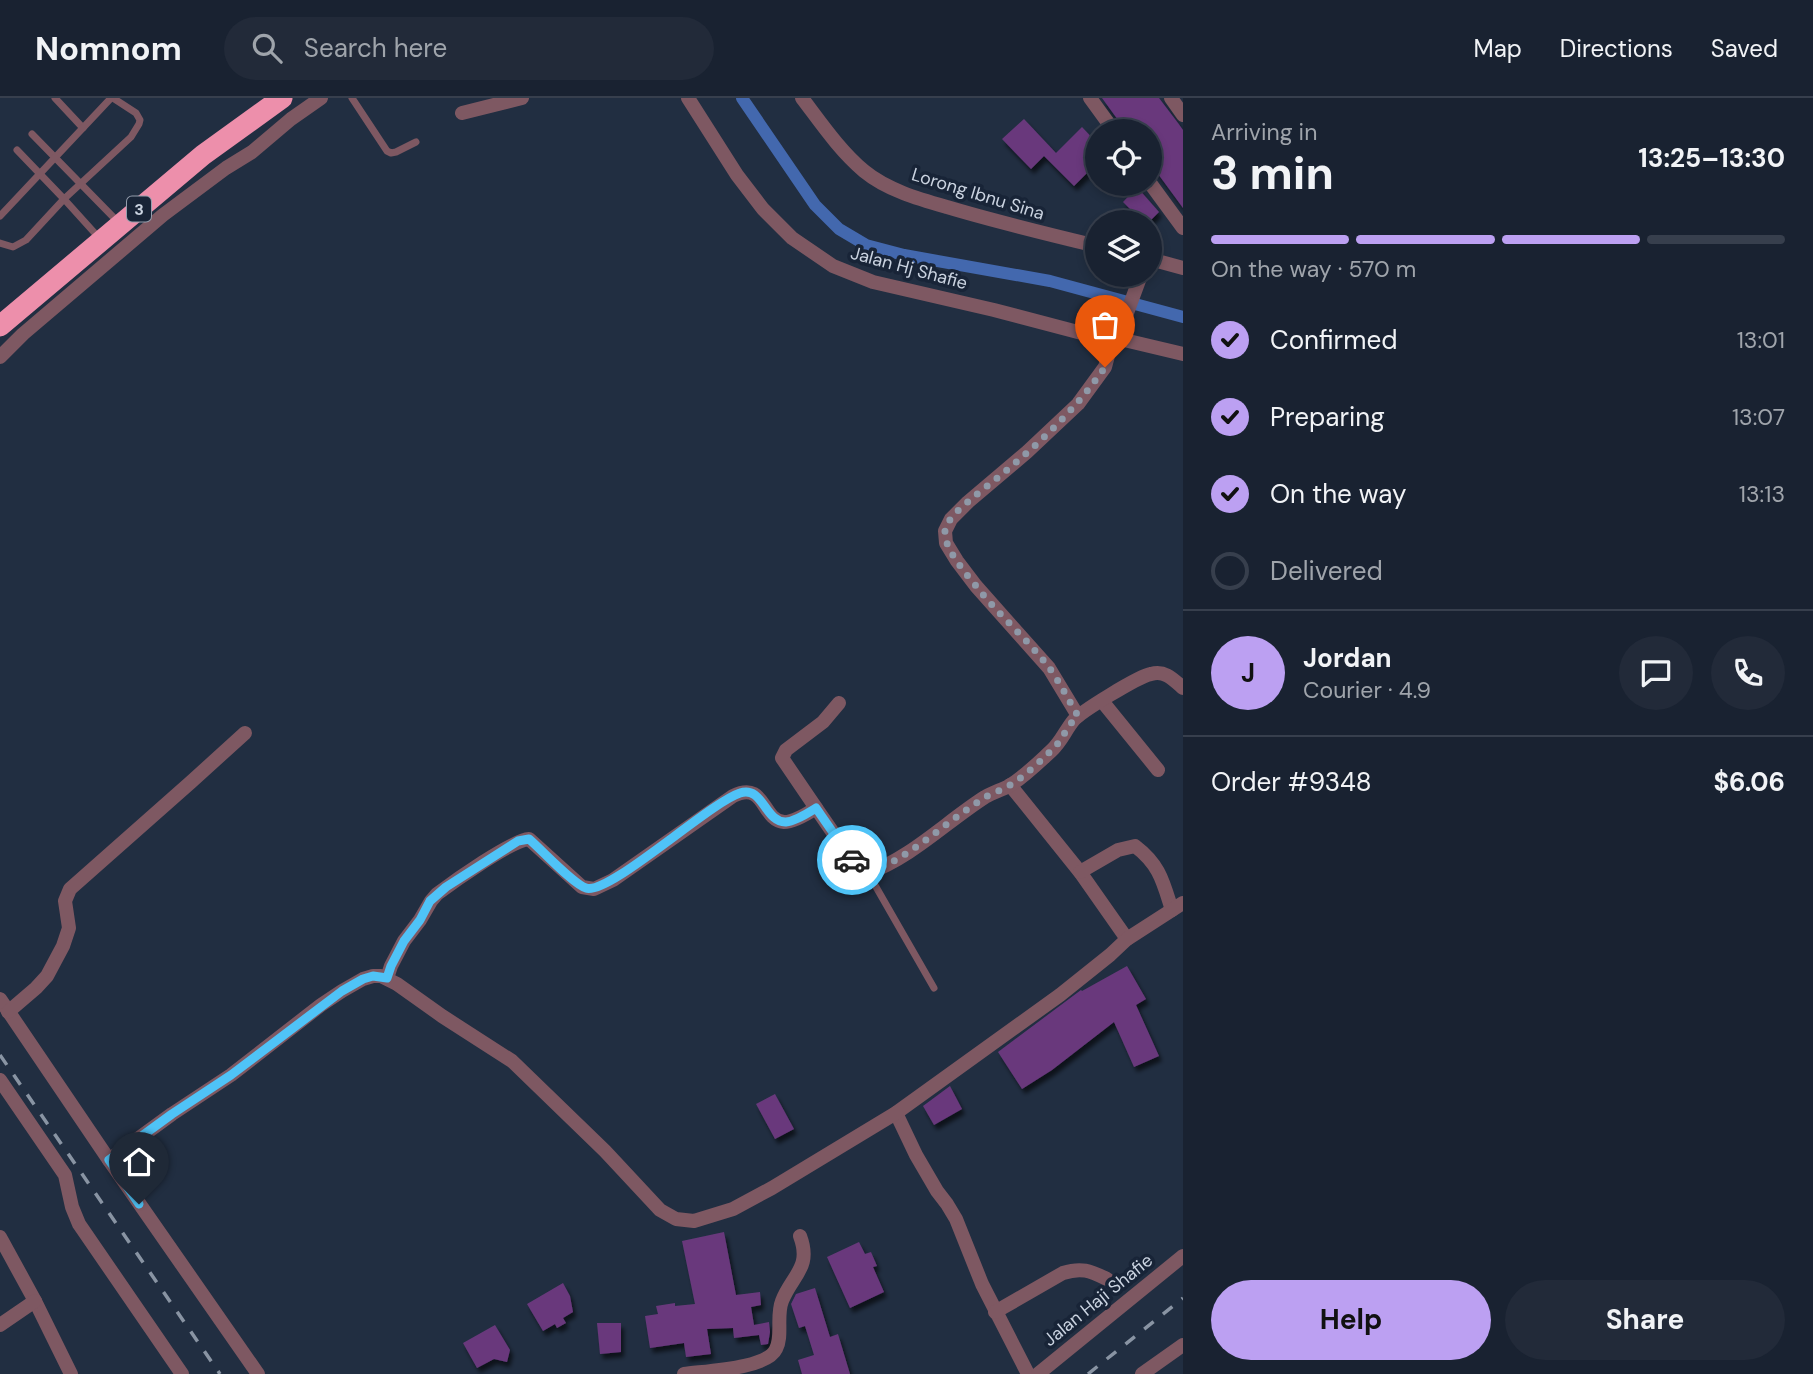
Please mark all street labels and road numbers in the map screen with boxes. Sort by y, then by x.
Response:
street label: Lorong Ibnu Sina [909,162,1047,226]
road number: 3 [127,197,151,222]
street label: Jalan Hj Shafie [848,241,970,295]
street label: Jalan Haji Shafie [1038,1248,1158,1352]

